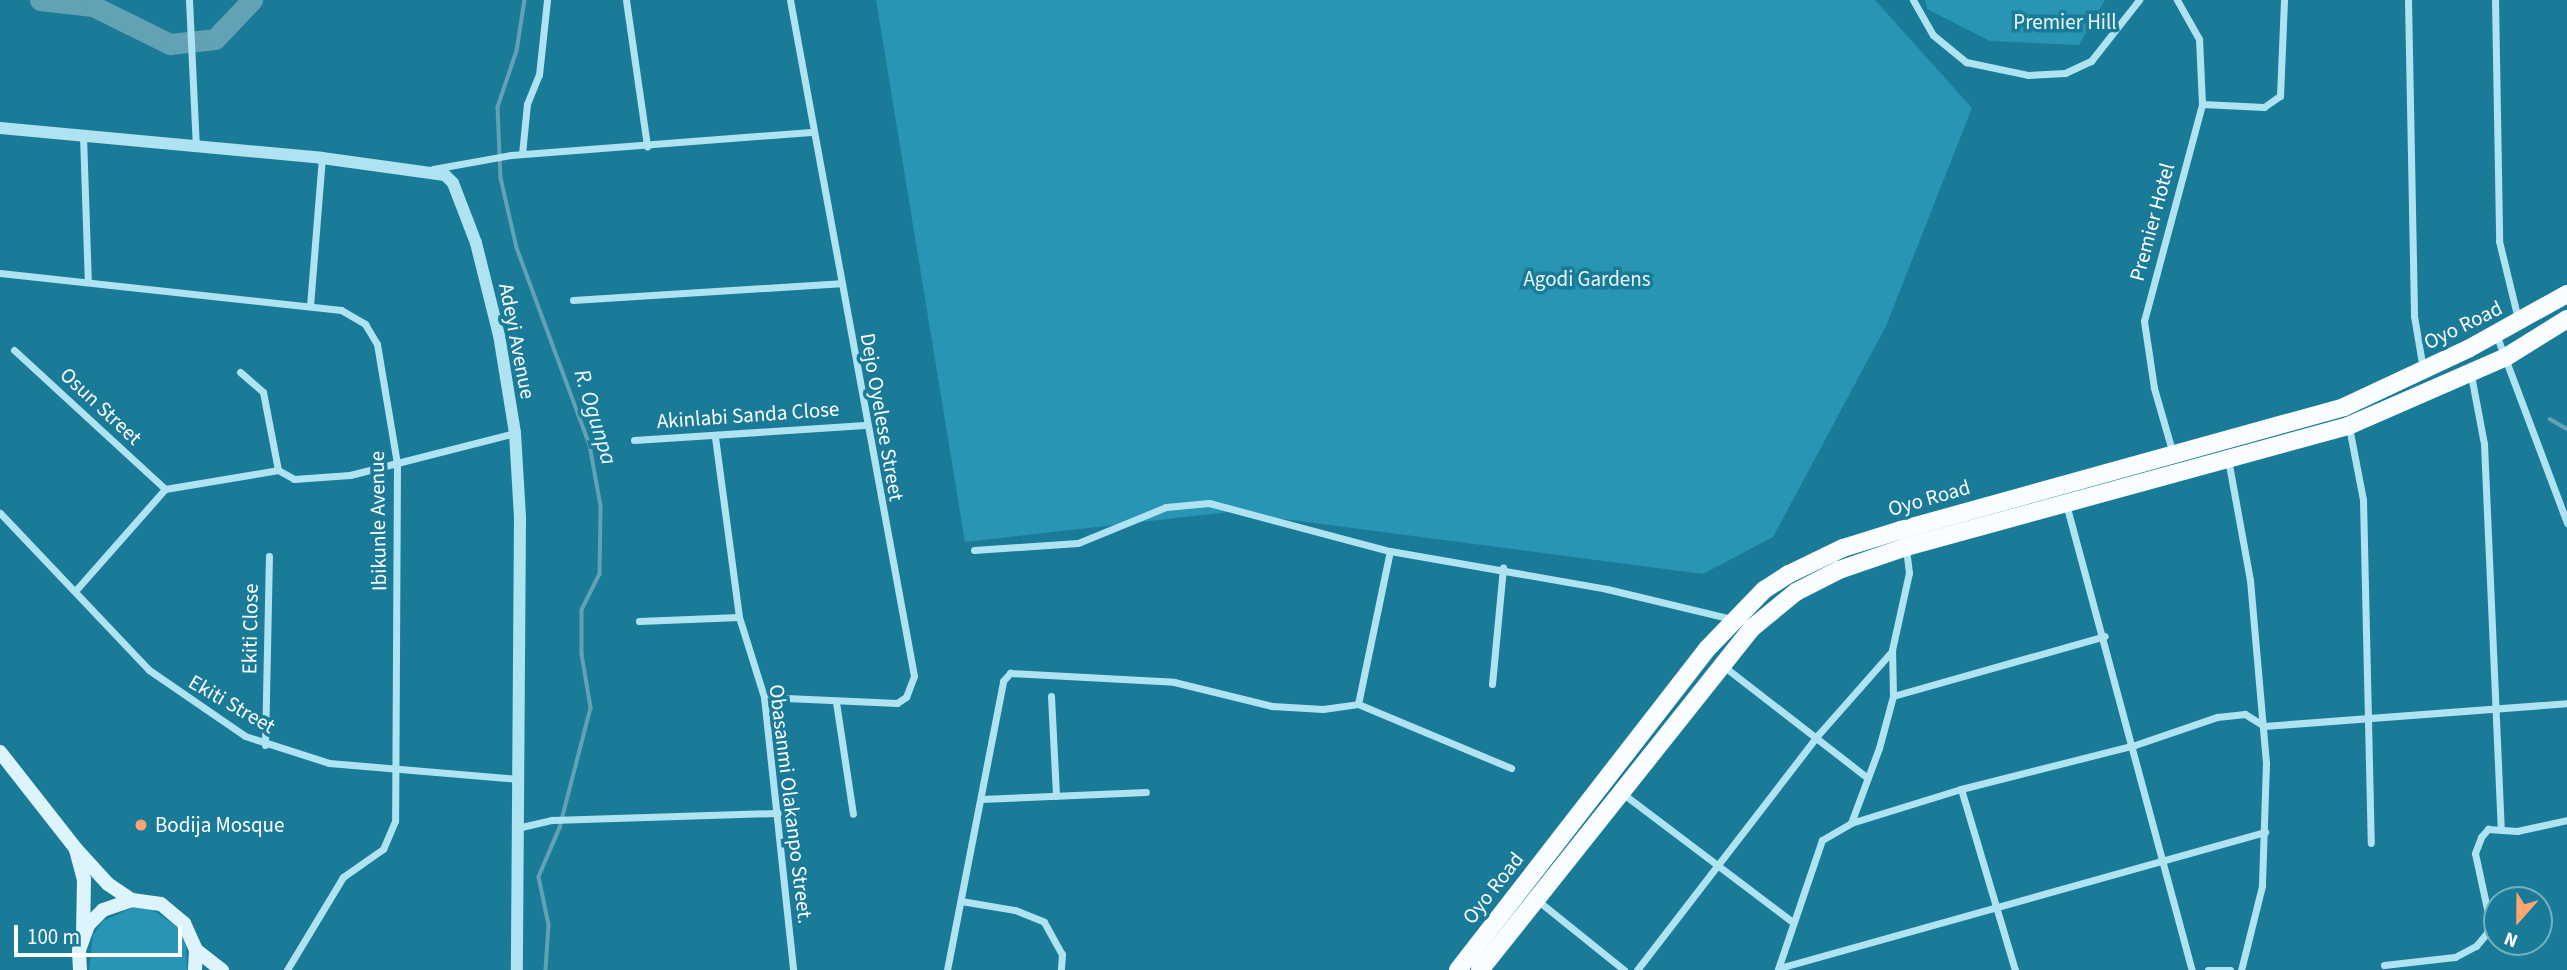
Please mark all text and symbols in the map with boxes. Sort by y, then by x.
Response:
park label: Premier Hill [2013,9,2117,35]
street label: Premier Hotel [2124,160,2180,284]
park label: Agodi Gardens [1523,266,1651,292]
street label: Adeyi Avenue [493,281,541,401]
street label: Oyo Road [2420,295,2506,355]
street label: Dejo Oyelese Street [855,331,909,503]
street label: Osun Street [55,362,147,450]
water label: R. Ogunpa [567,366,623,468]
street label: Akinlabi Sanda Close [656,396,840,434]
street label: Ibikunle Avenue [364,451,392,591]
street label: Oyo Road [1885,474,1973,522]
street label: Ekiti Close [237,583,263,675]
street label: Ekiti Street [184,669,280,739]
street label: Obasanmi Olakanpo Street. [764,683,818,925]
place label: Bodija Mosque [155,812,284,838]
marker: Bodija Mosque [133,817,149,833]
street label: Oyo Road [1457,847,1529,929]
north arrow [2483,886,2553,956]
scale bar [18,911,186,955]
text: 100 m [27,922,80,952]
text: N [2500,924,2522,954]

